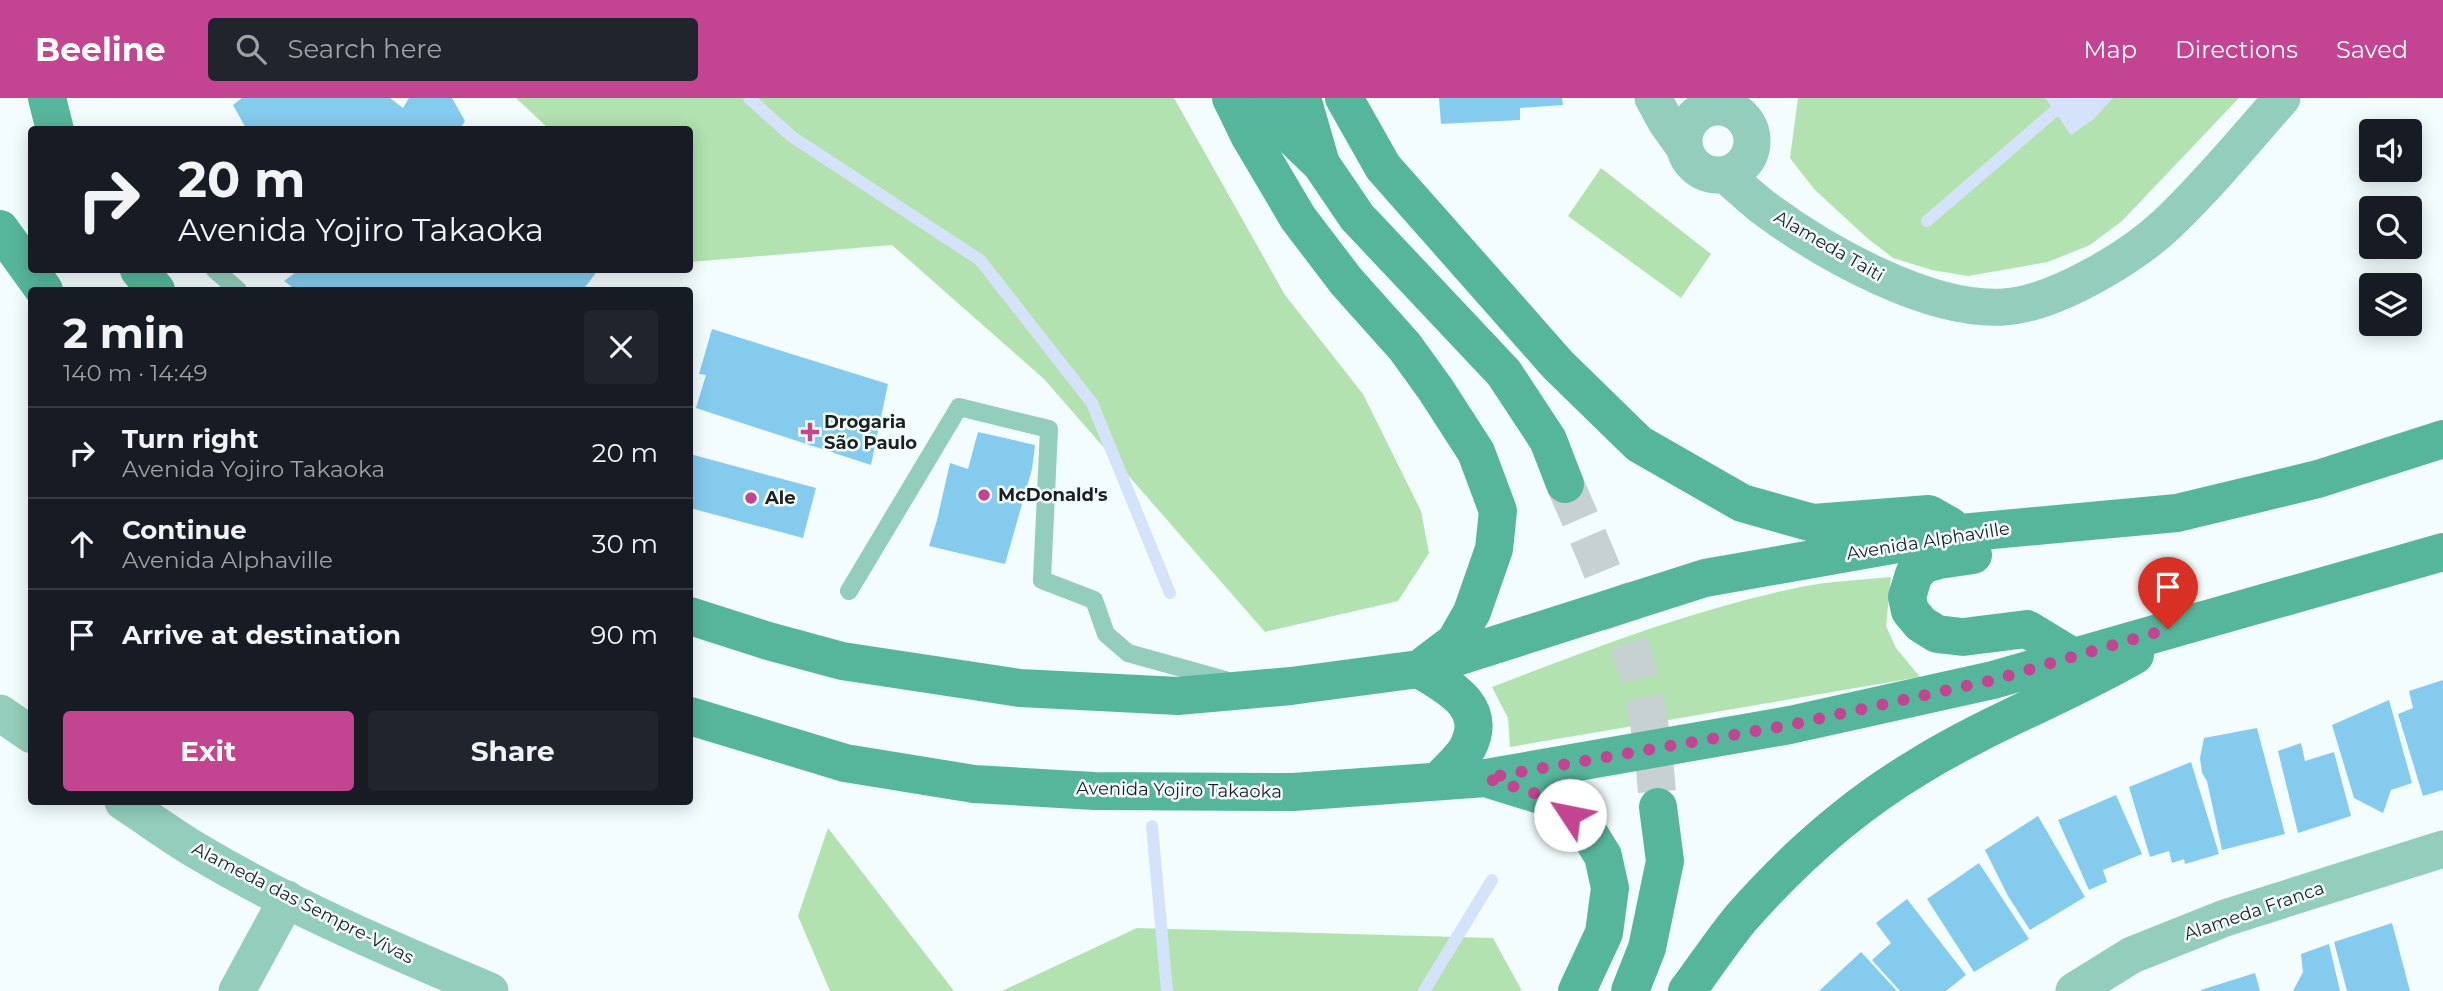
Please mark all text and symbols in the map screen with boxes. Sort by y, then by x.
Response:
search box [208,18,698,81]
text: Beeline [35,29,166,69]
icon: search [232,30,270,68]
text: Search here [288,33,442,65]
text: Map [2084,35,2137,64]
text: Directions [2175,35,2298,64]
text: Saved [2336,35,2408,64]
map controls [2359,119,2422,336]
button: sound [2359,119,2422,182]
text: 20 m [178,150,305,209]
icon: right [63,154,154,245]
button: search [2359,196,2422,259]
street label: Alameda Taiti [1770,206,1888,286]
text: Avenida Yojiro Takaoka [178,210,544,249]
button: layers [2359,273,2422,336]
text: 2 min [63,307,185,359]
button: close [584,310,658,384]
text: 140 m · 14:49 [63,359,208,387]
place label: Drogaria São Paulo [824,411,917,454]
text: Turn right [122,423,258,455]
marker: Drogaria São Paulo [802,424,818,440]
icon: right [63,434,101,472]
text: 20 m [592,437,658,469]
text: Avenida Yojiro Takaoka [122,455,385,483]
place label: McDonald's [998,484,1108,506]
place label: Ale [764,487,796,509]
marker: McDonald's [976,487,992,503]
marker: Ale [743,490,759,506]
text: Continue [122,514,247,546]
street label: Avenida Alphaville [1845,517,2011,565]
icon: ahead [63,525,101,563]
text: 30 m [592,528,658,560]
text: Avenida Alphaville [122,546,333,574]
pin [2138,557,2198,629]
icon: arrive [2149,568,2187,606]
icon: arrive [63,616,101,654]
text: Arrive at destination [122,619,401,651]
text: 90 m [591,619,658,651]
button: Exit [63,711,354,791]
button: Share [368,711,658,791]
street label: Avenida Yojiro Takaoka [1076,777,1282,803]
position arrow [1533,778,1607,852]
street label: Alameda das Sempre-Vivas [188,837,418,969]
street label: Alameda Franca [2181,877,2327,945]

